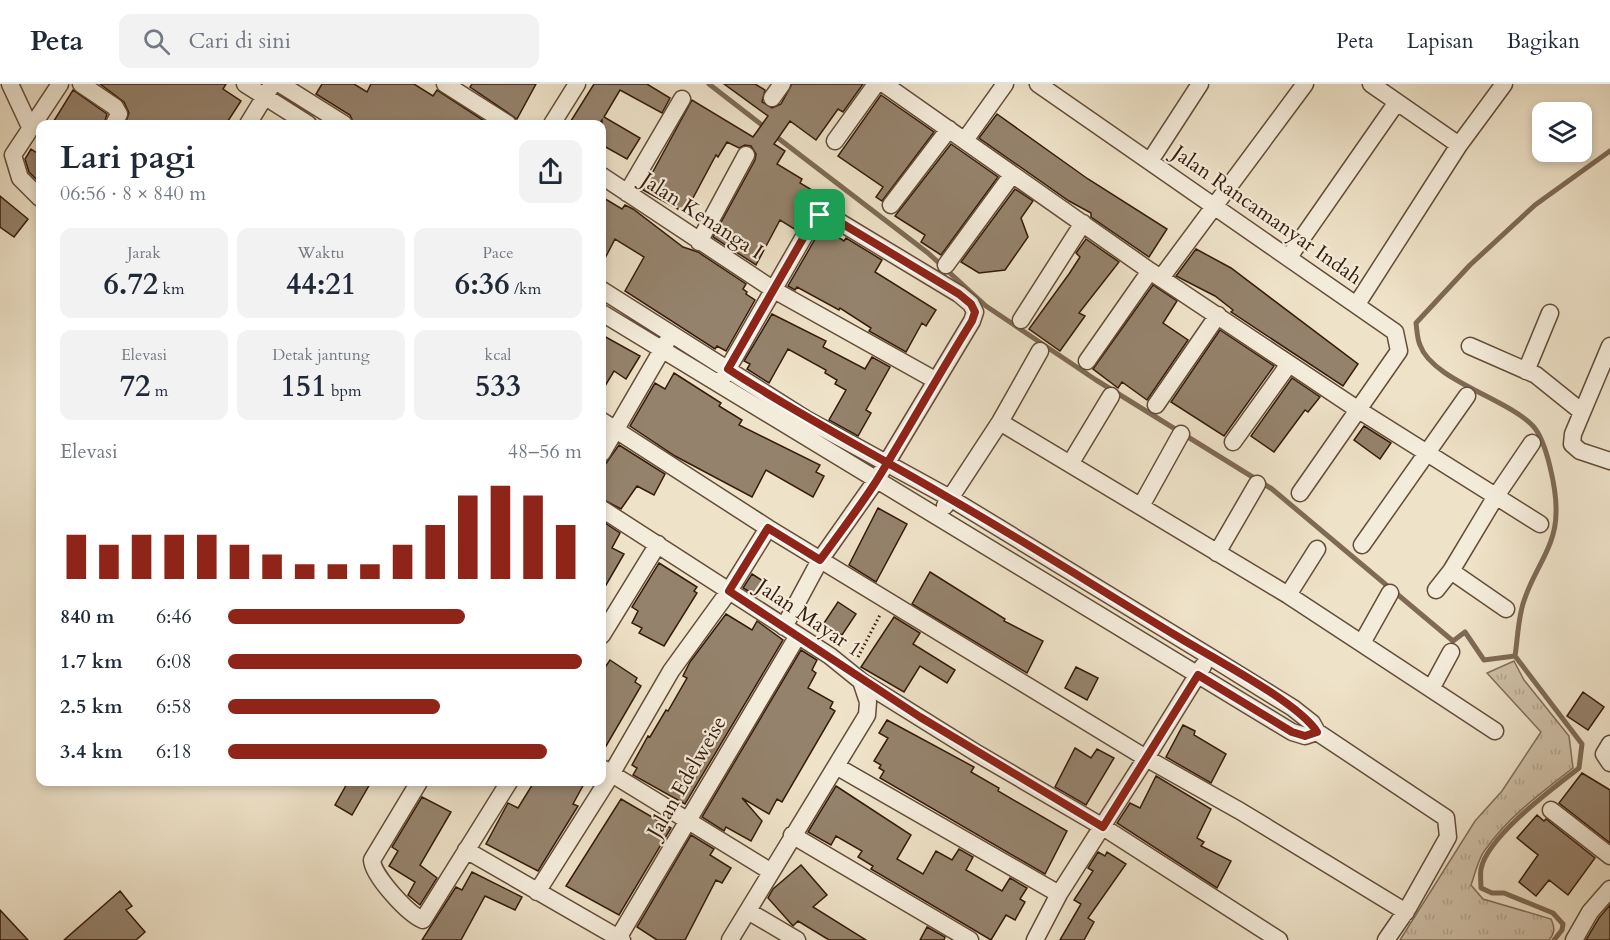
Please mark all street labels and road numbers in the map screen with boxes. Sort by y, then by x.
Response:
street label: Jalan Rancamanyar Indah [1164,137,1368,292]
street label: Jalan Kenanga I [633,164,769,266]
street label: Jalan Mayar 1 [748,570,867,664]
street label: Jalan Edelweise [639,711,734,846]

